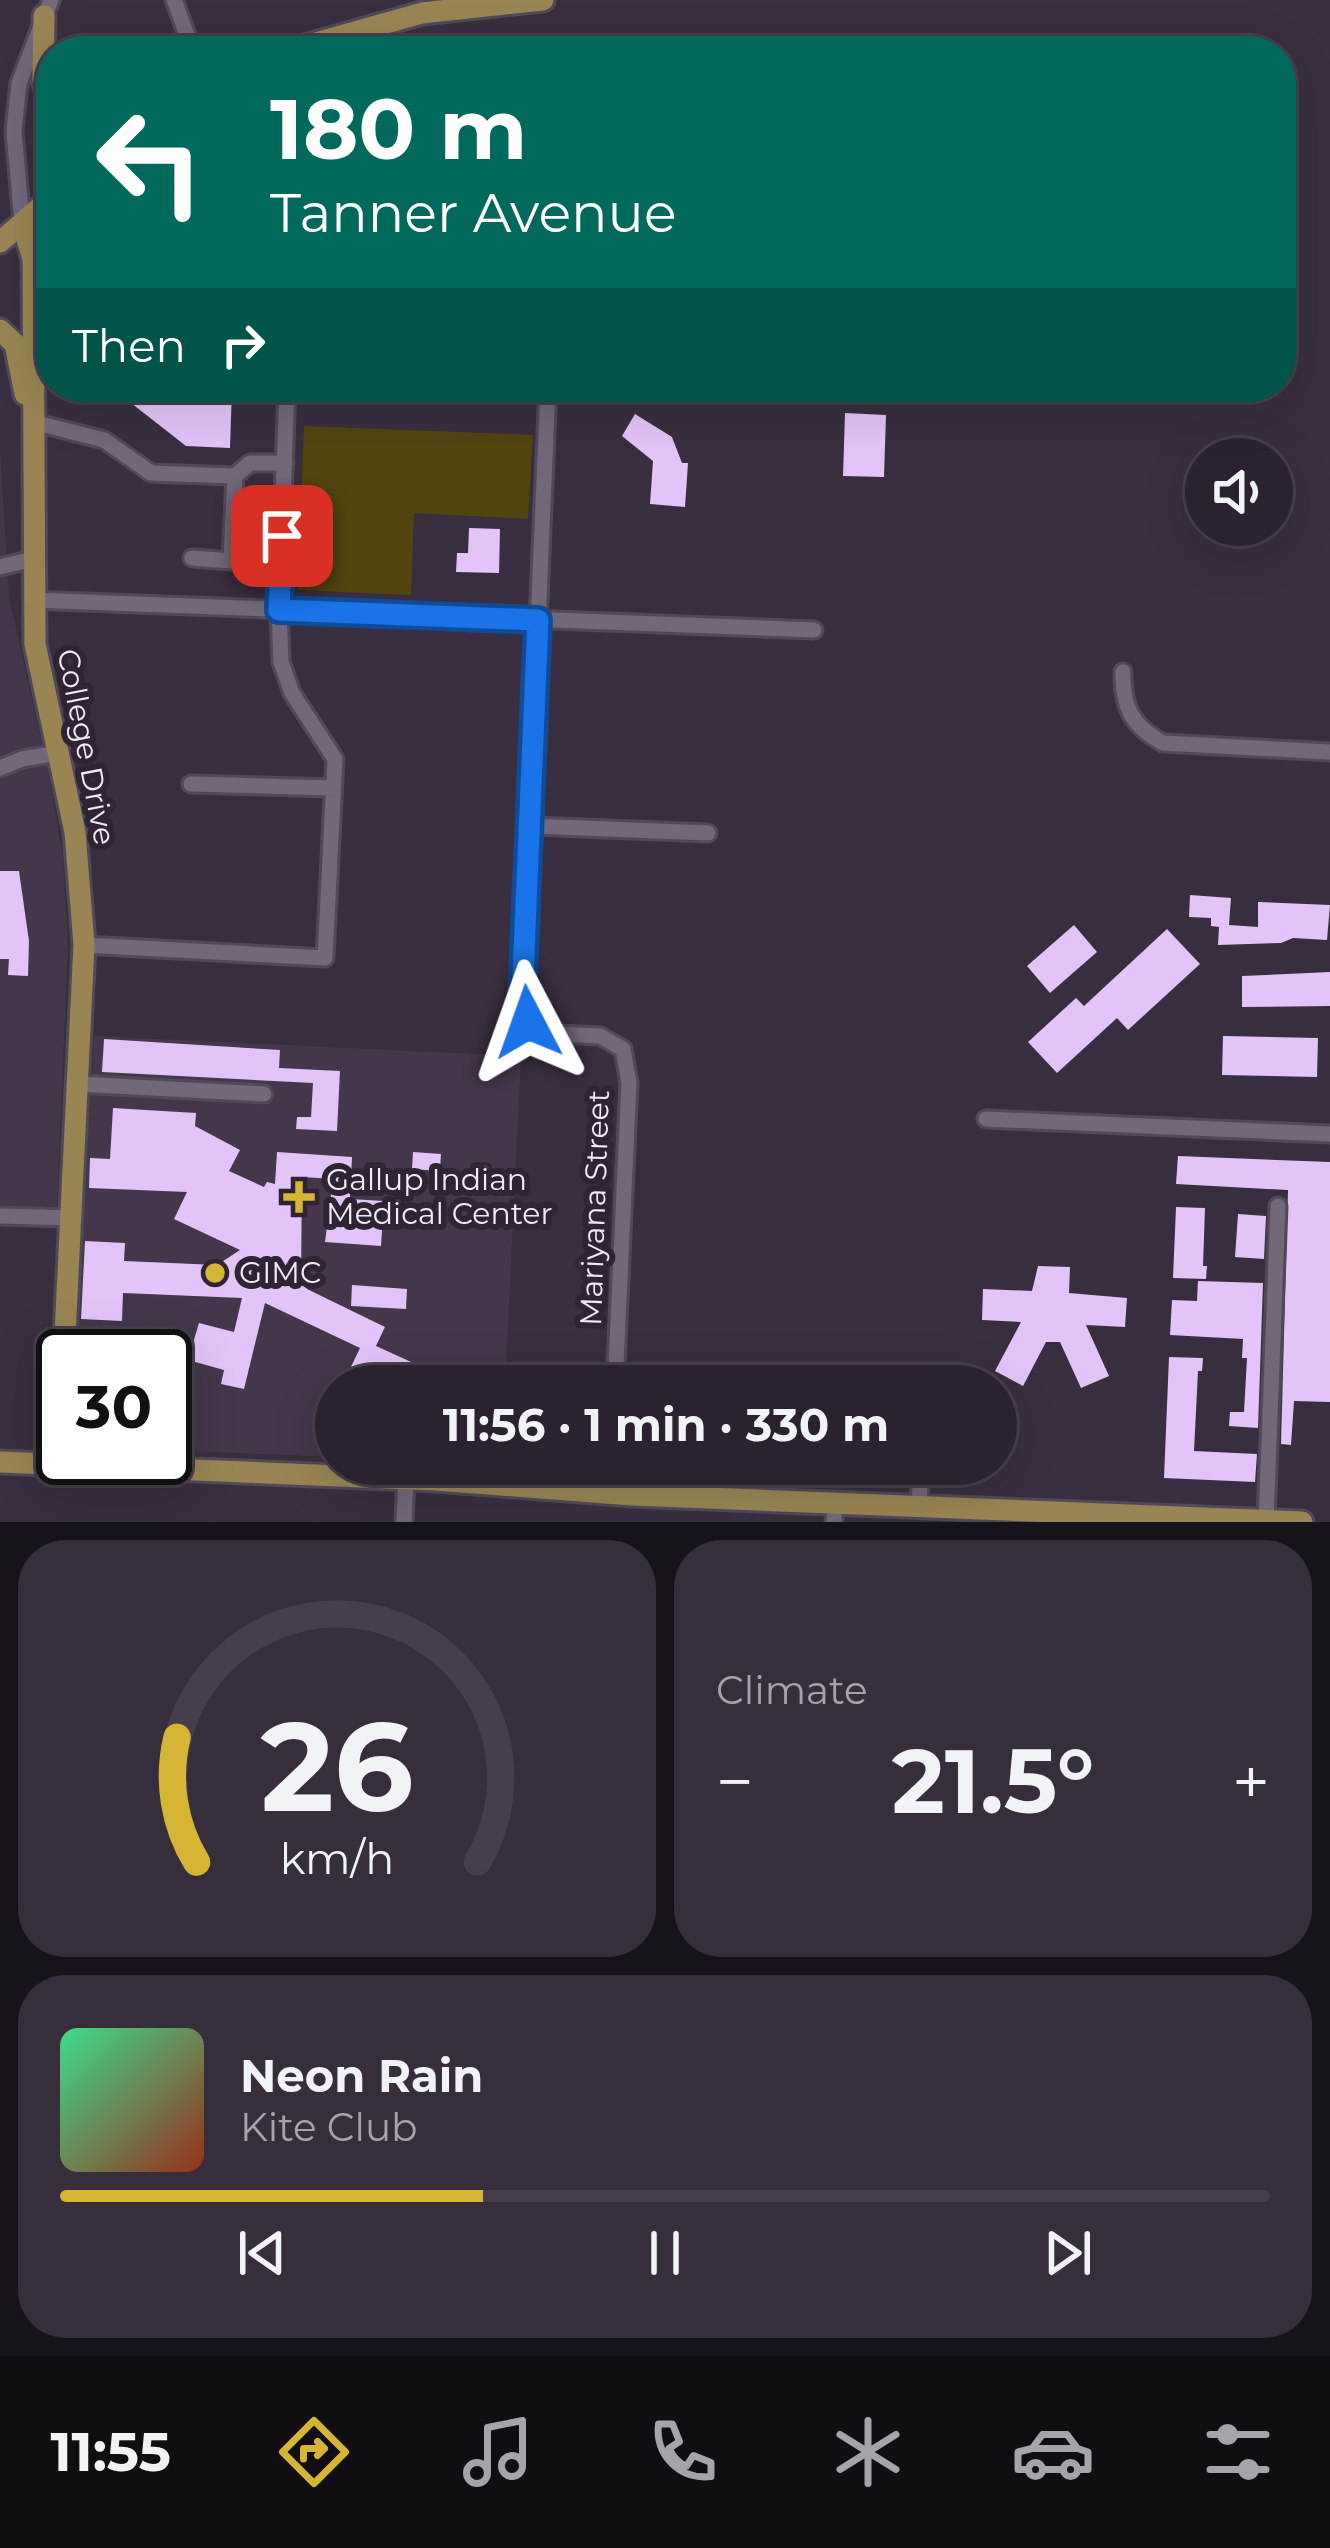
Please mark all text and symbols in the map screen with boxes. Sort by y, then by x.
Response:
text: 180 m [270,78,527,180]
icon: left [72,84,228,240]
text: Tanner Avenue [270,180,677,246]
icon: right [210,312,276,378]
text: Then [72,318,186,373]
map controls [1185,438,1293,546]
button: sound [1185,438,1293,546]
pin [231,485,333,587]
icon: arrive [249,503,315,569]
street label: College Drive [49,646,124,848]
position arrow [465,959,591,1085]
street label: Mariyana Street [572,1089,617,1327]
place label: Gallup Indian Medical Center [326,1161,552,1232]
marker: Gallup Indian Medical Center [283,1181,315,1213]
place label: GIMC [239,1254,321,1291]
marker: GIMC [202,1260,228,1286]
speed limit sign: 30 [36,1329,192,1485]
text: 11:56 · 1 min · 330 m [443,1397,889,1452]
text: Climate [716,1666,868,1714]
text: 26 [260,1690,414,1842]
text: 21.5° [892,1726,1094,1836]
text: − [716,1741,754,1822]
text: + [1232,1741,1270,1822]
text: km/h [280,1831,394,1884]
text: Neon Rain [240,2048,483,2103]
text: Kite Club [240,2103,418,2151]
icon: previous [229,2220,295,2286]
icon: pause [632,2220,698,2286]
icon: next [1035,2220,1101,2286]
icon: directions [272,2410,356,2494]
icon: music [456,2410,540,2494]
icon: phone [641,2410,725,2494]
icon: climate [826,2410,910,2494]
icon: car [1011,2410,1095,2494]
icon: filters [1196,2410,1280,2494]
text: 11:55 [50,2419,171,2485]

